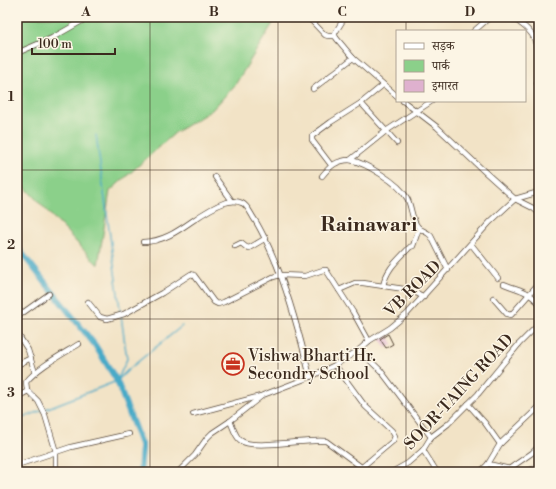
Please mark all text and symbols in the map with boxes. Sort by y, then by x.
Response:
text: A [80,4,91,20]
text: B [209,4,219,20]
text: C [337,4,347,20]
text: D [465,4,475,20]
scale bar [32,30,115,56]
legend [396,30,526,102]
text: 100 m [38,37,72,52]
text: सड़क [431,39,456,54]
text: पार्क [431,59,451,74]
text: इमारत [431,79,459,94]
text: 1 [8,89,15,105]
district label: Rainawari [320,213,418,238]
text: 2 [7,237,15,253]
street label: VB ROAD [379,256,445,322]
street label: SOOR-TAING ROAD [400,330,518,454]
place label: Vishwa Bharti Hr. Secondry School [247,346,376,384]
office icon: Vishwa Bharti Hr. Secondry School [220,351,246,377]
text: 3 [7,385,15,401]

